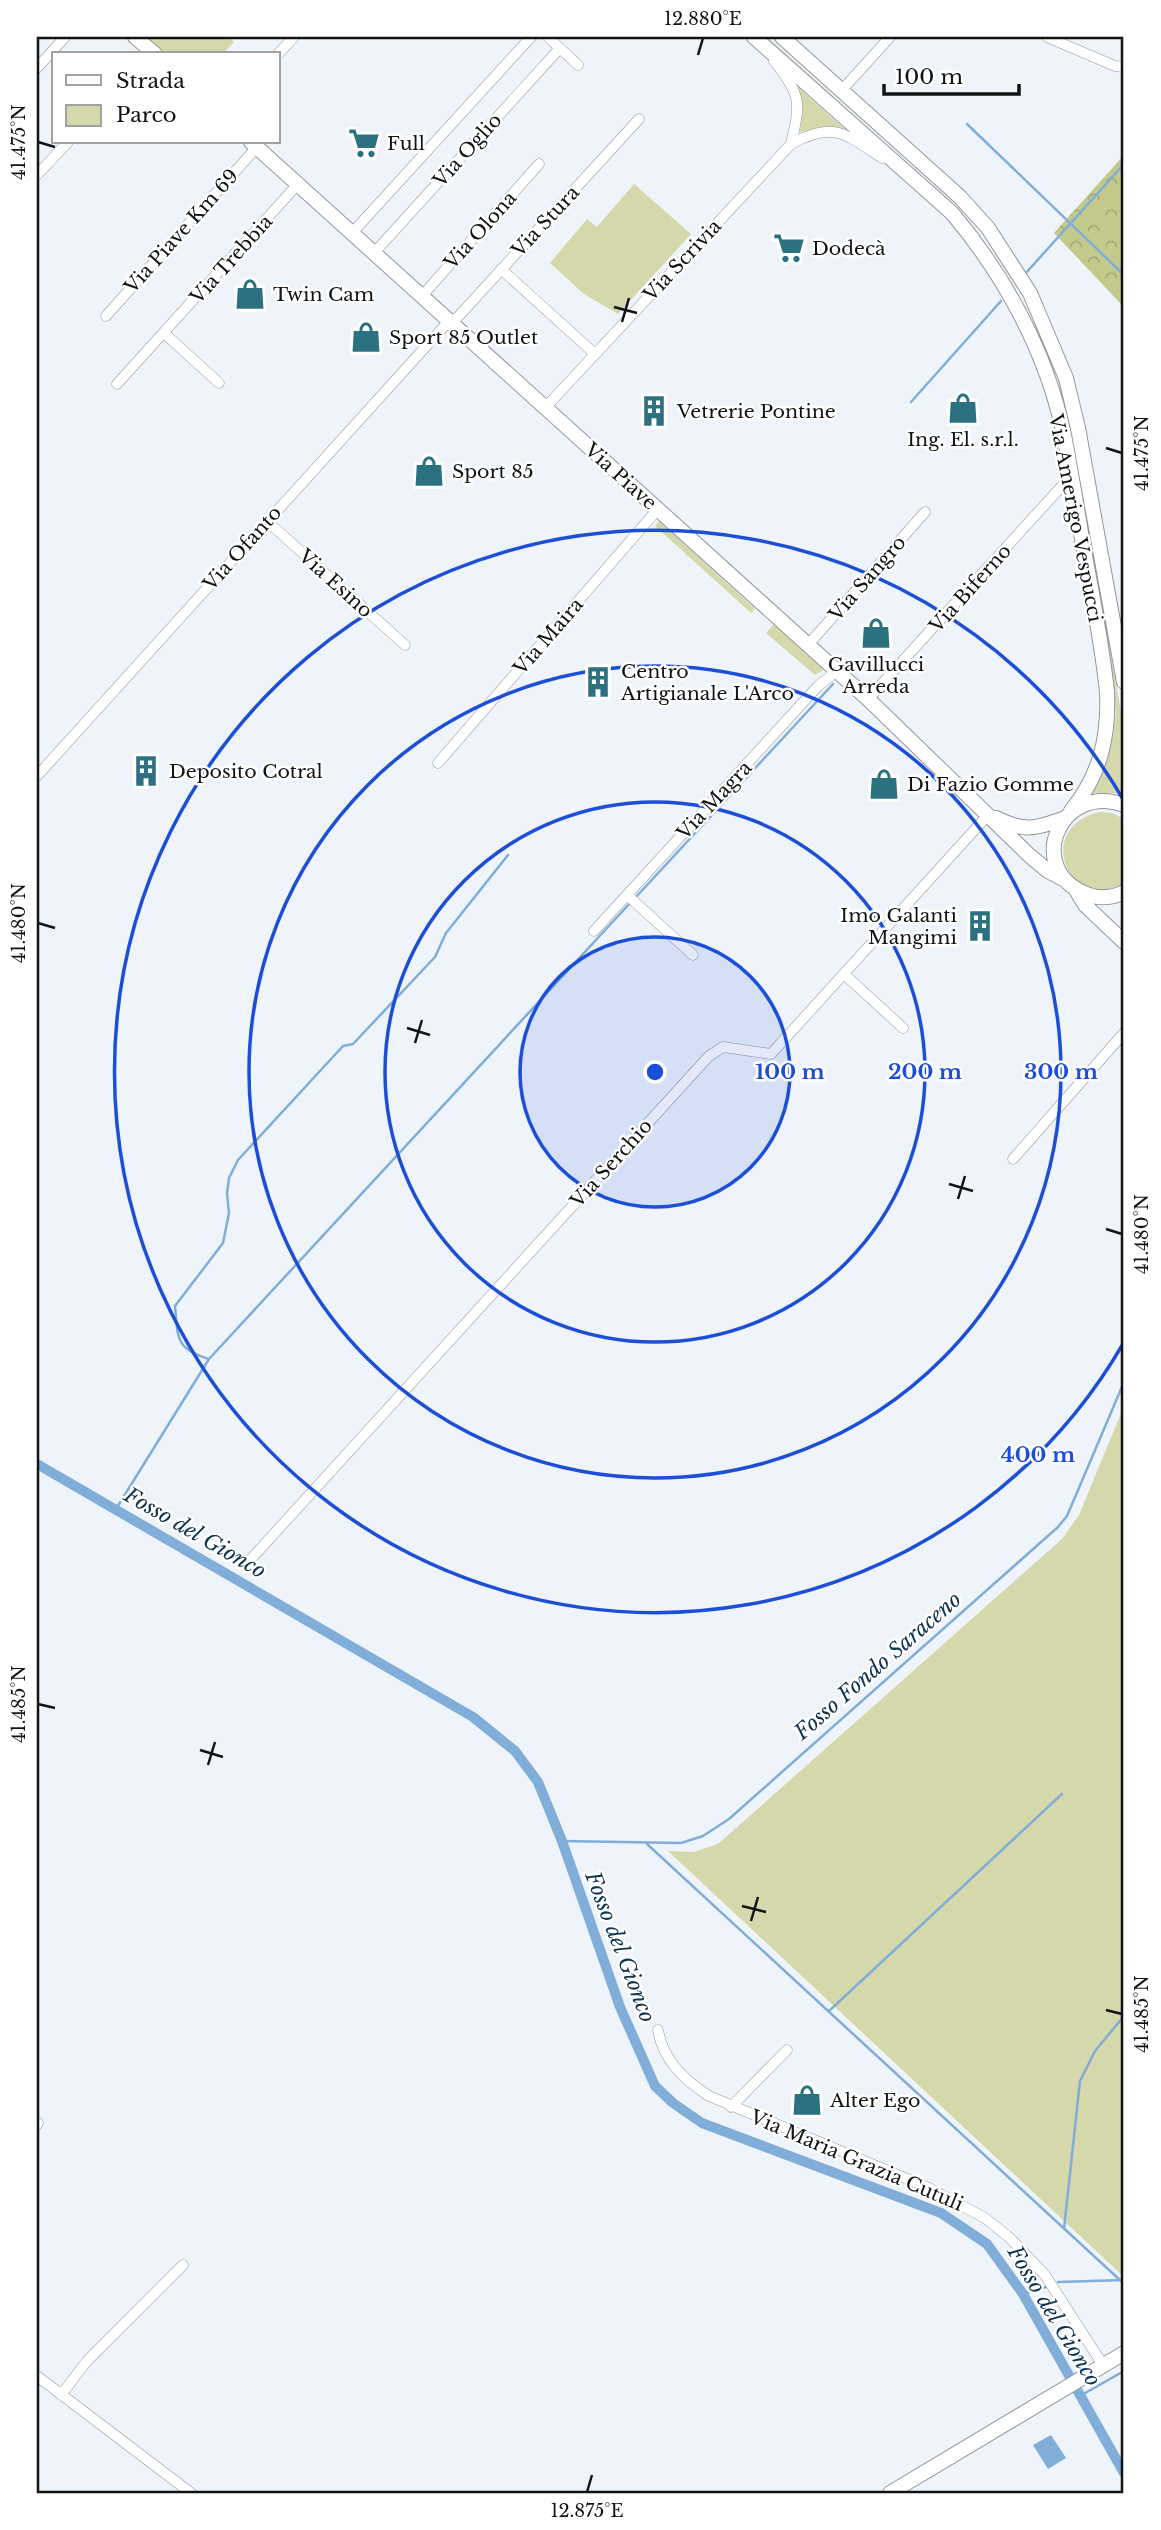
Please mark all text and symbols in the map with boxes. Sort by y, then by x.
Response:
text: 12.880°E [664,8,742,30]
legend [52,52,280,144]
scale bar [884,52,1019,96]
text: 100 m [895,64,963,90]
text: Strada [116,68,185,94]
text: Parco [116,102,177,128]
text: 41.475°N [8,104,30,180]
street label: Via Oglio [428,109,506,193]
supermarket icon: Full [347,126,381,160]
place label: Full [387,132,425,155]
street label: Via Piave Km 69 [119,164,243,299]
street label: Via Stura [506,181,584,262]
street label: Via Olona [439,186,522,275]
street label: Via Trebbia [185,210,278,309]
street label: Via Scrivia [638,214,726,307]
supermarket icon: Dodecà [772,231,806,265]
place label: Dodecà [812,237,886,260]
shop icon: Twin Cam [233,277,267,311]
place label: Twin Cam [273,283,374,306]
shop icon: Sport 85 Outlet [349,320,383,354]
place label: Sport 85 Outlet [389,326,539,349]
shop icon: Ing. El. s.r.l. [946,391,980,425]
building icon: Vetrerie Pontine [637,394,671,428]
place label: Vetrerie Pontine [676,400,836,423]
street label: Via Amerigo Vespucci [1044,411,1107,625]
text: 41.475°N [1131,415,1153,491]
place label: Ing. El. s.r.l. [907,428,1019,451]
street label: Via Piave [579,437,661,515]
shop icon: Sport 85 [412,454,446,488]
place label: Sport 85 [452,460,534,483]
street label: Via Ofanto [198,501,286,596]
street label: Via Sangro [823,531,911,626]
street label: Via Biferno [924,539,1016,638]
street label: Via Esino [293,544,377,622]
street label: Via Maira [508,593,588,680]
shop icon: Gavillucci Arreda [859,616,893,650]
place label: Gavillucci Arreda [828,653,925,698]
place label: Centro Artigianale L'Arco [620,660,794,705]
building icon: Centro Artigianale L'Arco [581,665,615,699]
building icon: Deposito Cotral [129,754,163,788]
street label: Via Magra [671,756,757,845]
place label: Deposito Cotral [169,760,323,783]
shop icon: Di Fazio Gomme [867,767,901,801]
place label: Di Fazio Gomme [907,773,1074,796]
text: 41.480°N [8,883,30,963]
place label: Imo Galanti Mangimi [840,904,958,949]
building icon: Imo Galanti Mangimi [963,909,997,943]
text: 100 m [755,1059,825,1085]
text: 200 m [888,1059,962,1085]
text: 300 m [1024,1059,1098,1085]
centre of rings [643,1060,667,1084]
street label: Via Serchio [565,1114,657,1213]
text: 41.480°N [1131,1194,1153,1274]
text: 400 m [1001,1442,1075,1468]
water label: Fosso del Gionco [119,1481,271,1584]
water label: Fosso Fondo Saraceno [788,1586,967,1746]
text: 41.485°N [8,1665,30,1743]
water label: Fosso del Gionco [579,1867,661,2026]
text: 41.485°N [1131,1975,1153,2053]
shop icon: Alter Ego [790,2083,824,2117]
place label: Alter Ego [829,2089,920,2112]
street label: Via Maria Grazia Cutuli [746,2105,967,2216]
water label: Fosso del Gionco [1001,2240,1106,2391]
text: 12.875°E [550,2500,624,2522]

